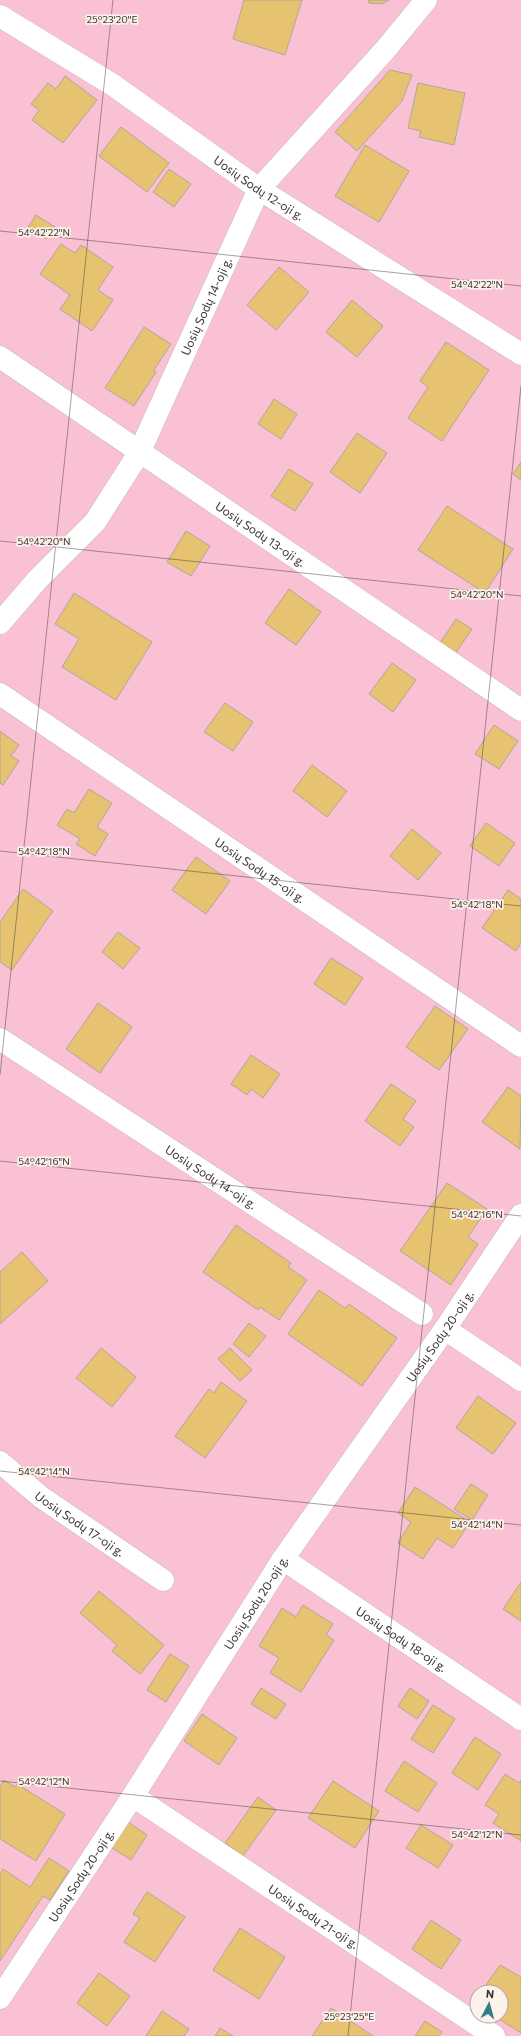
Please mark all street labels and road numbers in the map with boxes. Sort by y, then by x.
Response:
street label: Uosių Sodų 12-oji g. [211,152,307,223]
street label: Uosių Sodų 14-oji g. [177,255,234,357]
street label: Uosių Sodų 13-oji g. [213,498,309,569]
street label: Uosių Sodų 15-oji g. [212,834,308,905]
street label: Uosių Sodų 14-oji g. [163,1142,259,1211]
street label: Uosių Sodų 20-oji g. [403,1287,476,1384]
street label: Uosių Sodų 17-oji g. [32,1488,127,1559]
street label: Uosių Sodų 20-oji g. [221,1553,290,1652]
street label: Uosių Sodų 18-oji g. [354,1603,450,1674]
street label: Uosių Sodų 20-oji g. [45,1826,117,1924]
street label: Uosių Sodų 21-oji g. [266,1881,362,1951]

